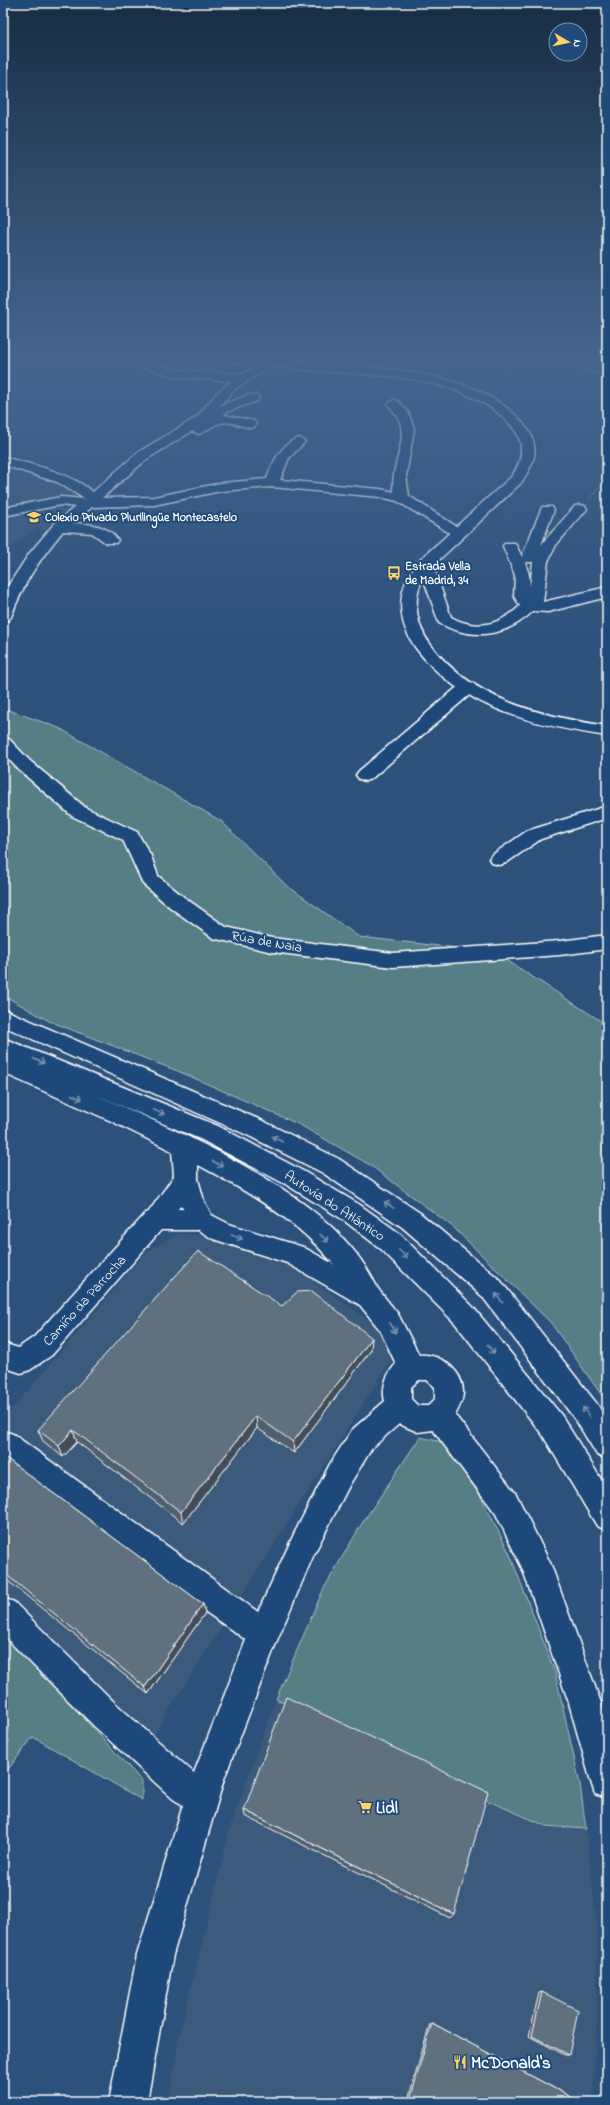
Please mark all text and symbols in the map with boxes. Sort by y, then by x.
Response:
north arrow [548,22,588,62]
text: N [568,38,585,48]
school or university icon: Colexio Privado Plurilingüe Montecastelo [26,509,42,525]
place label: Colexio Privado Plurilingüe Montecastelo [45,509,238,529]
place label: Estrada Vella de Madrid, 34 [405,558,471,590]
bus stop icon: Estrada Vella de Madrid, 34 [386,565,402,581]
street label: Rúa de Naia [230,926,304,959]
one-way arrow [32,1058,44,1065]
one-way arrow [71,1093,83,1101]
one-way arrow [152,1108,164,1116]
one-way arrow [272,1135,284,1143]
one-way arrow [211,1161,223,1168]
street label: Autovía do Atlántico [280,1166,389,1247]
one-way arrow [384,1201,395,1209]
one-way arrow [319,1233,329,1243]
one-way arrow [230,1234,243,1241]
one-way arrow [398,1249,408,1259]
street label: Camiño da Parrocha [38,1251,132,1351]
one-way arrow [494,1293,503,1304]
one-way arrow [390,1322,398,1334]
one-way arrow [487,1343,496,1354]
one-way arrow [582,1407,590,1418]
place label: Lidl [376,1796,398,1821]
supermarket icon: Lidl [357,1799,373,1815]
place label: McDonald's [471,2051,551,2076]
restaurant icon: McDonald's [452,2054,468,2070]

